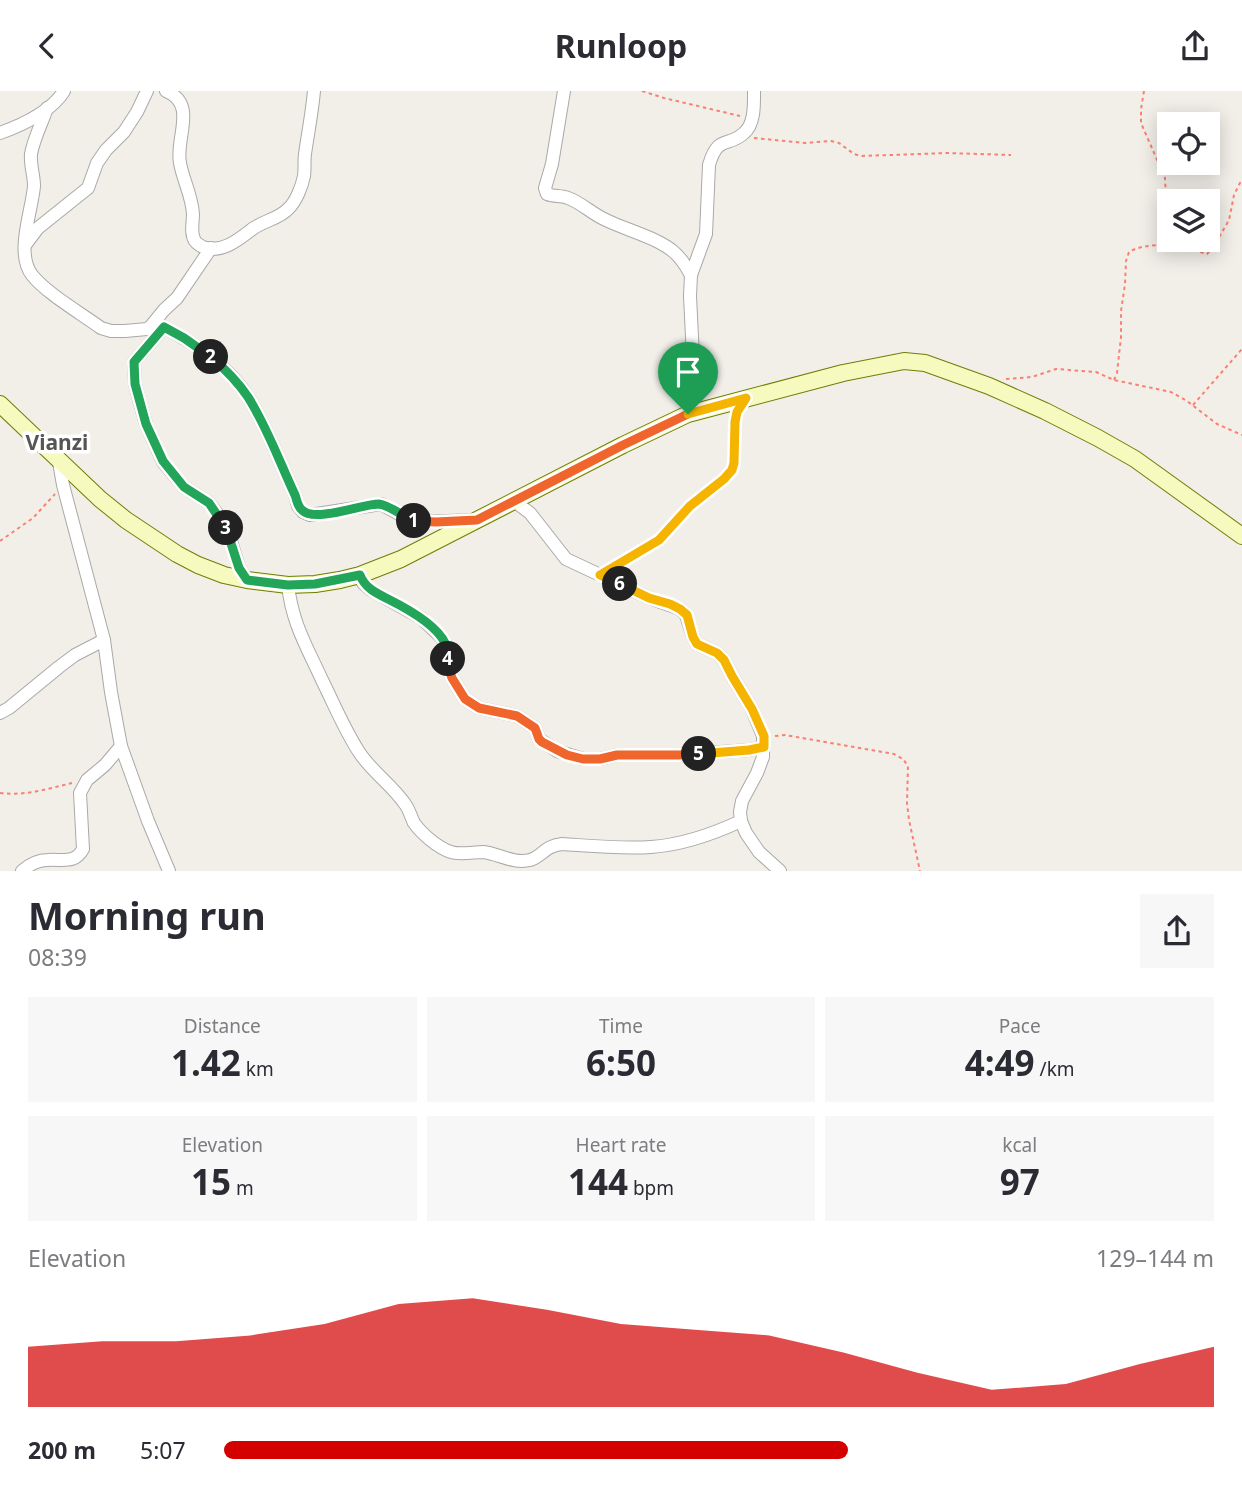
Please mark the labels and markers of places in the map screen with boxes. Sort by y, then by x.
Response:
pin: 2 [194,339,228,375]
pin [658,342,718,414]
pin: 1 [396,503,432,539]
pin: 3 [208,511,244,545]
pin: 6 [602,567,638,601]
pin: 4 [430,641,466,677]
pin: 5 [682,737,716,771]

